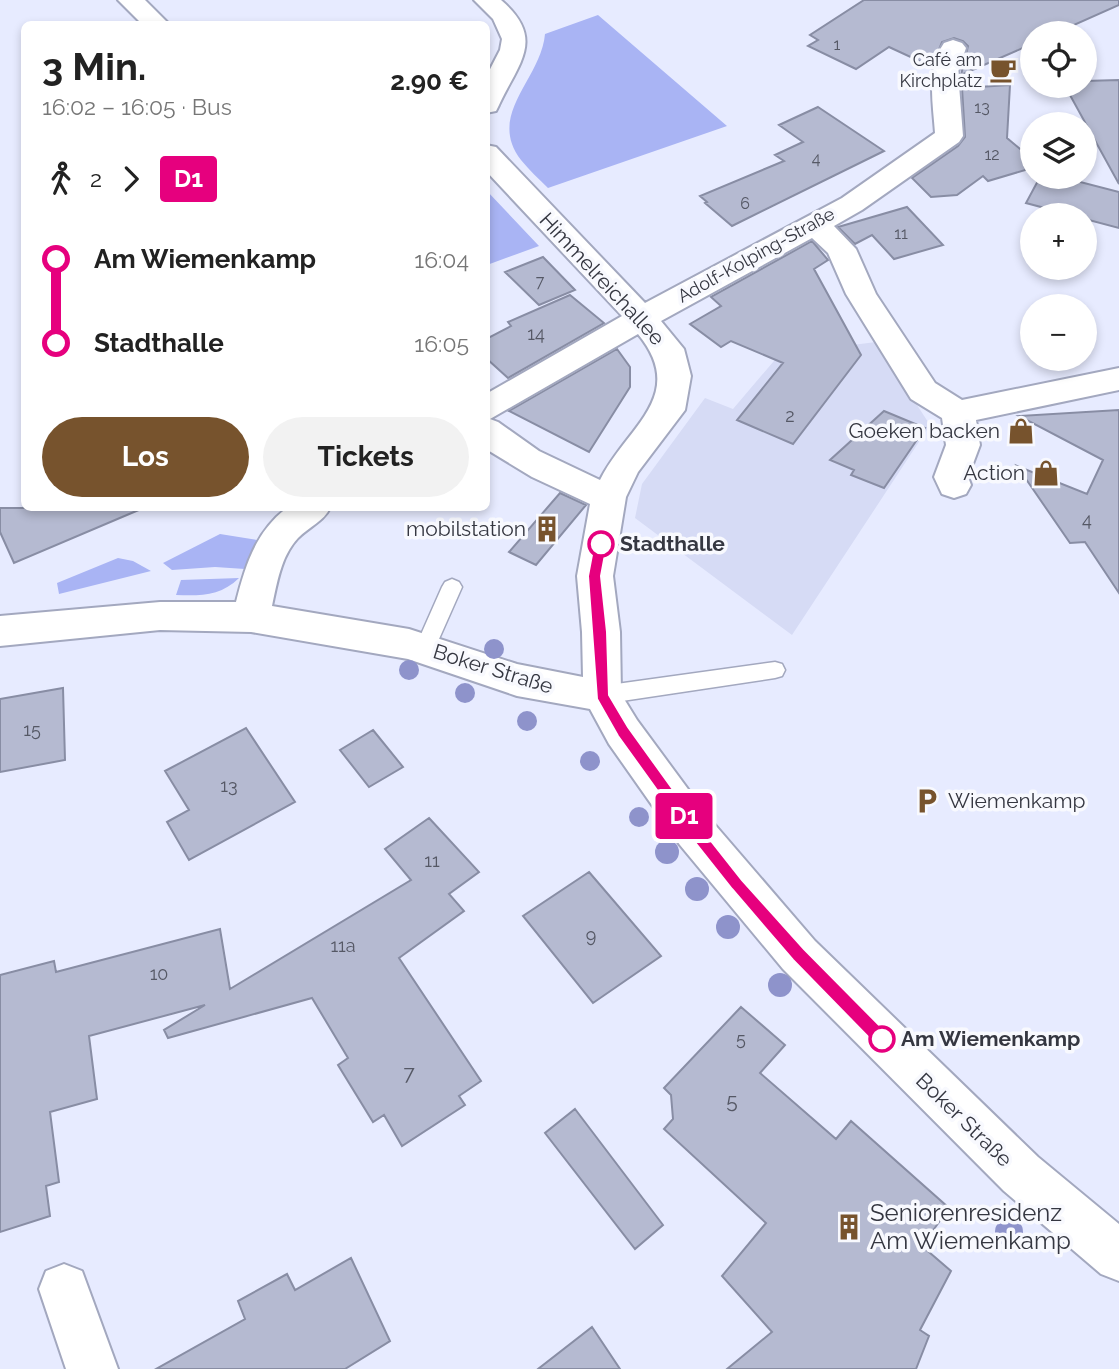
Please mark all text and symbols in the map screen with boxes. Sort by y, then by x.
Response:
map controls [1020,21,1097,371]
button: locate [1020,21,1097,98]
house number: 1 [834,35,841,54]
text: 3 Min. [42,44,146,89]
place label: Café am Kirchplatz [899,49,982,91]
cafe icon: Café am Kirchplatz [988,55,1018,85]
text: 2.90 € [390,66,469,96]
text: 16:02 – 16:05 · Bus [42,93,232,120]
house number: 13 [974,98,990,117]
button: layers [1020,112,1097,189]
house number: 12 [984,145,1000,164]
house number: 4 [812,149,821,168]
icon: walk [42,160,80,198]
icon: forward [112,160,150,198]
text: D1 [174,164,203,193]
text: 2 [90,165,102,192]
house number: 6 [740,194,750,213]
street label: Adolf-Kolping-Straße [674,202,838,306]
button: + [1020,203,1097,280]
street label: Himmelreichallee [535,207,670,350]
house number: 11 [894,224,908,243]
text: Am Wiemenkamp [94,244,316,274]
text: 16:04 [414,246,469,273]
house number: 7 [536,272,545,291]
button: − [1020,294,1097,371]
house number: 14 [527,323,545,344]
text: Stadthalle [94,328,224,358]
text: 16:05 [414,330,469,357]
house number: 2 [785,405,795,426]
shop icon: Goeken backen [1006,416,1036,446]
button: Los [42,417,249,497]
button: Tickets [263,417,469,497]
place label: Goeken backen [849,418,1000,443]
shop icon: Action [1031,458,1061,488]
place label: Action [963,460,1025,485]
house number: 4 [1082,509,1092,530]
building icon: mobilstation [532,514,562,544]
place label: mobilstation [406,516,526,541]
marker: Stadthalle [588,531,614,557]
place label: Stadthalle [620,531,725,556]
street label: Boker Straße [430,638,556,699]
house number: 15 [23,719,41,740]
house number: 13 [220,775,238,796]
parking icon: Wiemenkamp [912,786,942,816]
place label: Wiemenkamp [948,788,1086,813]
line badge: D1 [652,793,716,839]
text: D1 [669,801,699,830]
house number: 11 [424,850,440,871]
house number: 9 [586,925,596,946]
house number: 11a [330,935,356,956]
house number: 10 [150,963,168,984]
marker: Am Wiemenkamp [869,1026,895,1052]
place label: Am Wiemenkamp [901,1026,1080,1051]
house number: 5 [736,1028,746,1049]
house number: 7 [403,1060,415,1085]
street label: Boker Straße [911,1068,1018,1172]
house number: 5 [726,1088,738,1113]
place label: Seniorenresidenz Am Wiemenkamp [870,1198,1071,1255]
building icon: Seniorenresidenz Am Wiemenkamp [834,1212,864,1242]

